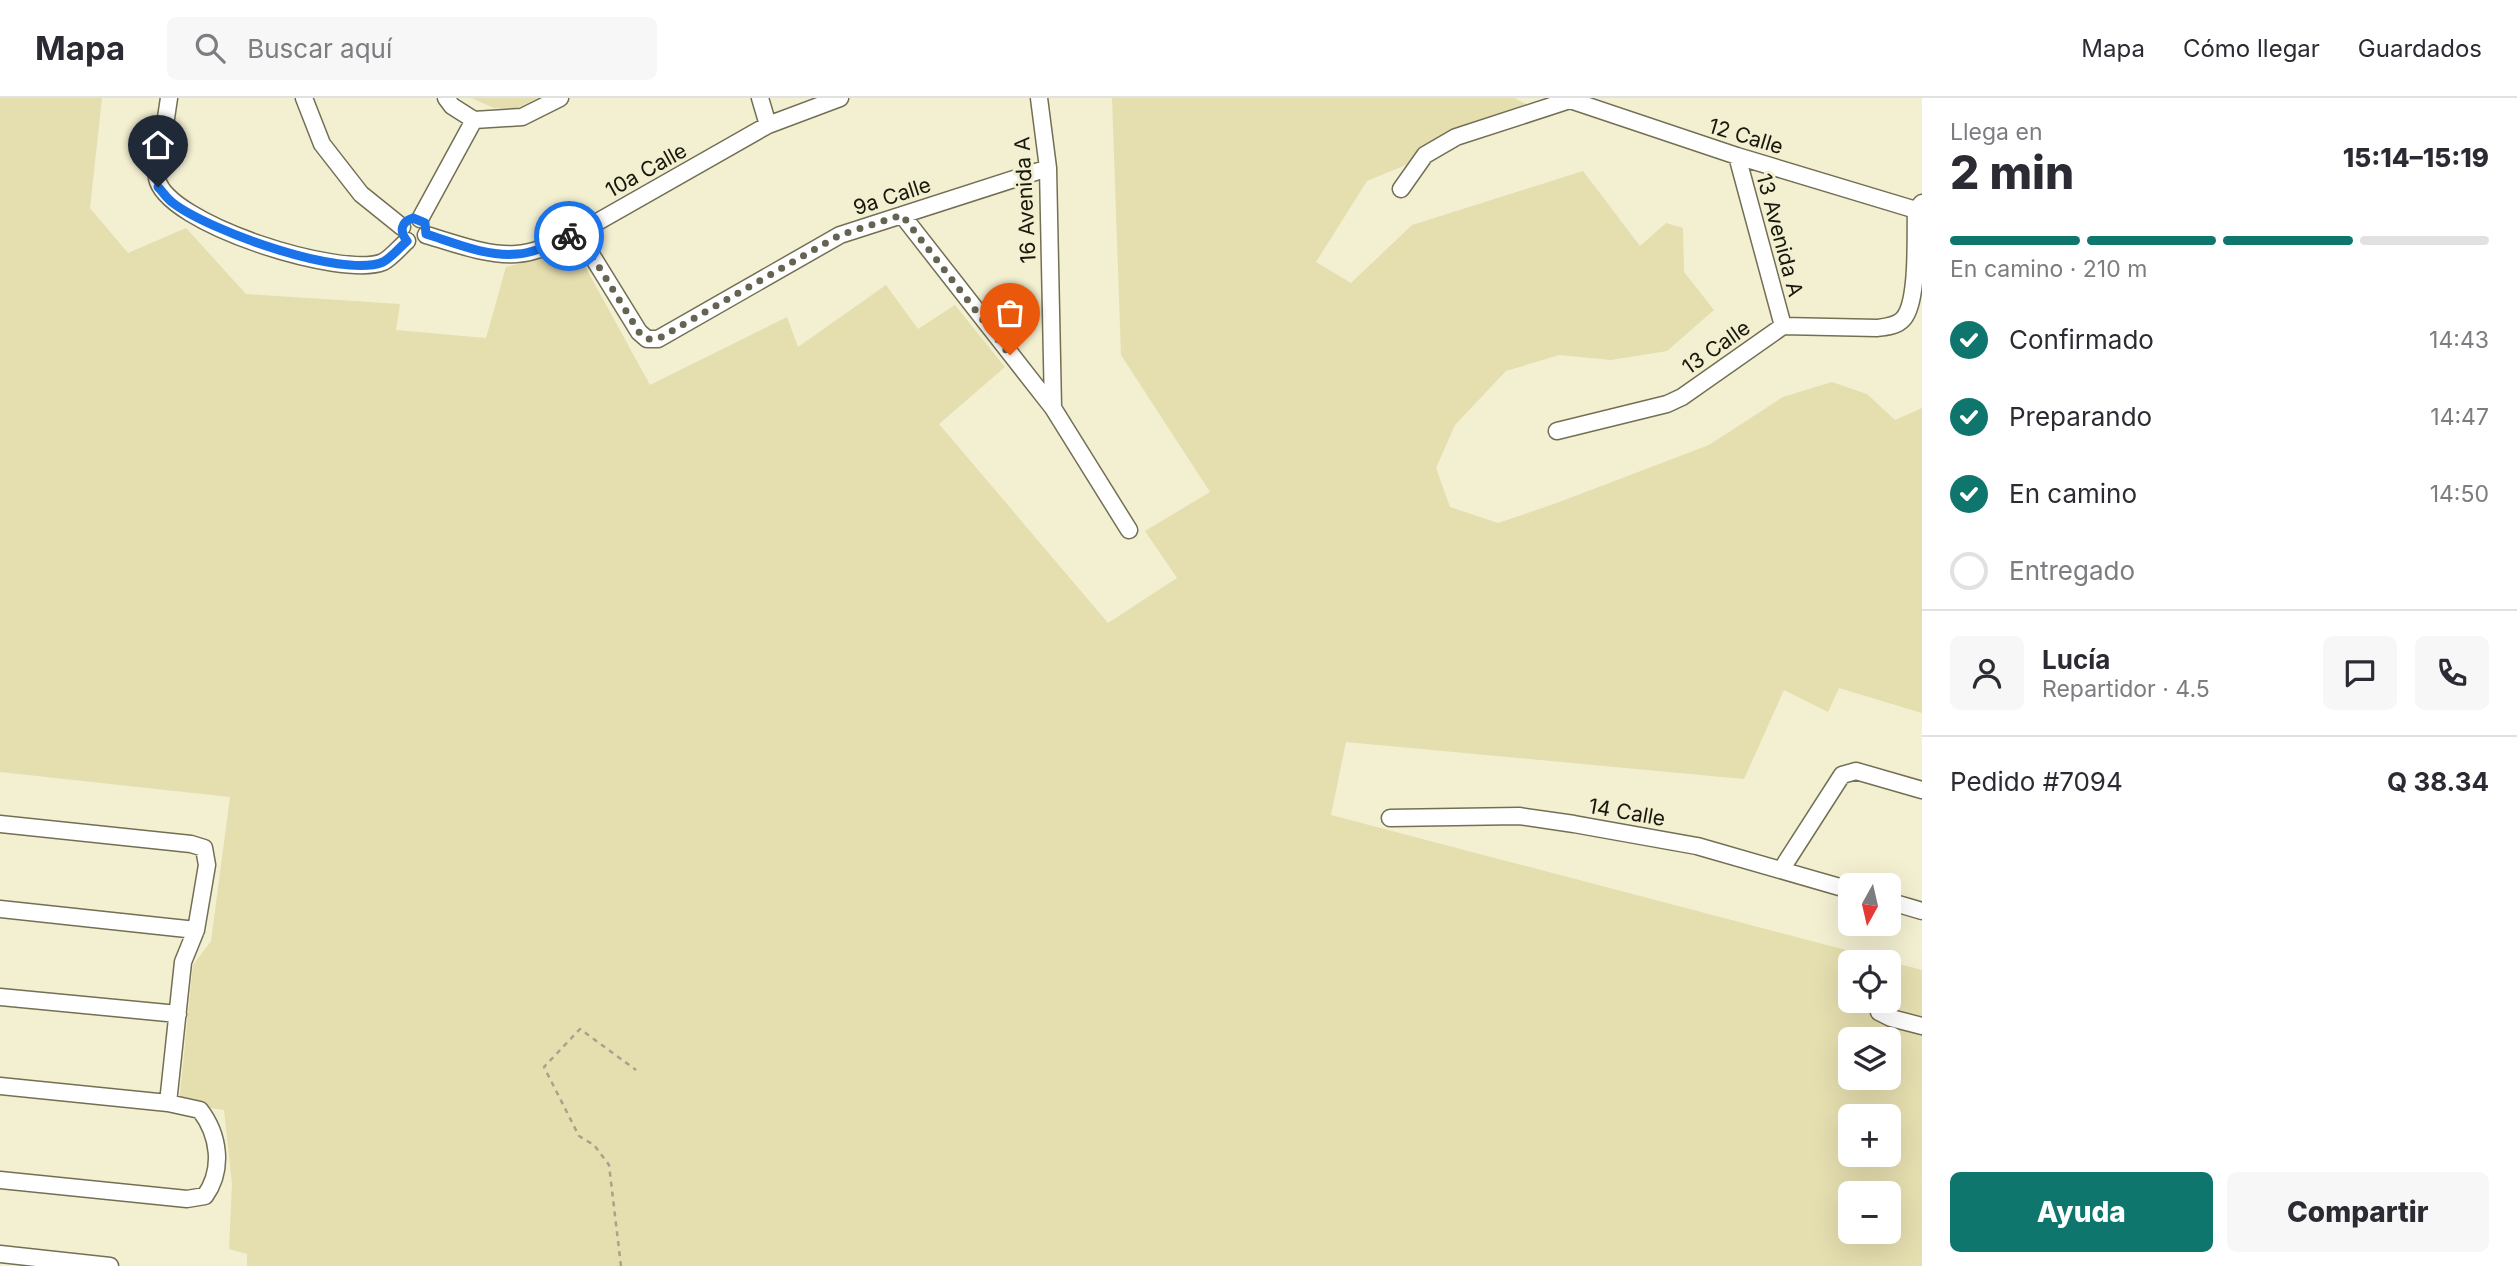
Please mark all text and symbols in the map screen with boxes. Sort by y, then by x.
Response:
search box [167,17,657,80]
text: Mapa [35,28,125,68]
icon: search [191,29,229,67]
text: Buscar aquí [247,33,392,64]
text: Mapa [2081,34,2145,63]
text: Cómo llegar [2183,34,2320,63]
text: Guardados [2358,34,2482,63]
street label: 12 Calle [1706,113,1786,159]
pin [128,115,188,187]
text: Llega en [1950,118,2042,146]
icon: home [139,126,177,164]
street label: 16 Avenida A [1009,136,1041,264]
street label: 10a Calle [601,137,691,203]
text: 15:14–15:19 [2343,142,2489,173]
text: 2 min [1950,144,2074,200]
street label: 13 Avenida A [1752,171,1808,299]
street label: 9a Calle [850,172,934,220]
courier [534,201,604,271]
icon: bike [550,217,588,255]
text: En camino · 210 m [1950,255,2147,283]
pin [980,283,1040,355]
icon: bag [991,294,1029,332]
street label: 13 Calle [1677,315,1755,379]
icon: check [1950,321,1988,359]
text: Confirmado [2009,324,2154,355]
text: 14:43 [2429,326,2489,354]
icon: check [1950,398,1988,436]
text: Preparando [2009,401,2152,432]
text: 14:47 [2430,403,2489,431]
icon: check [1950,475,1988,513]
text: En camino [2009,478,2137,509]
text: 14:50 [2430,480,2489,508]
text: Entregado [2009,555,2135,586]
button: person [1950,636,2024,710]
button: chat [2323,636,2397,710]
button: phone [2415,636,2489,710]
text: Lucía [2042,644,2110,675]
text: Repartidor · 4.5 [2042,675,2210,703]
text: Pedido #7094 [1950,766,2123,797]
text: Q 38.34 [2387,766,2489,797]
street label: 14 Calle [1587,793,1667,831]
north arrow [1838,873,1900,936]
map controls [1838,873,1901,1244]
button: locate [1838,950,1901,1013]
button: layers [1838,1027,1901,1090]
button: + [1838,1104,1901,1167]
button: Ayuda [1950,1172,2213,1252]
button: Compartir [2227,1172,2489,1252]
button: − [1838,1181,1901,1244]

